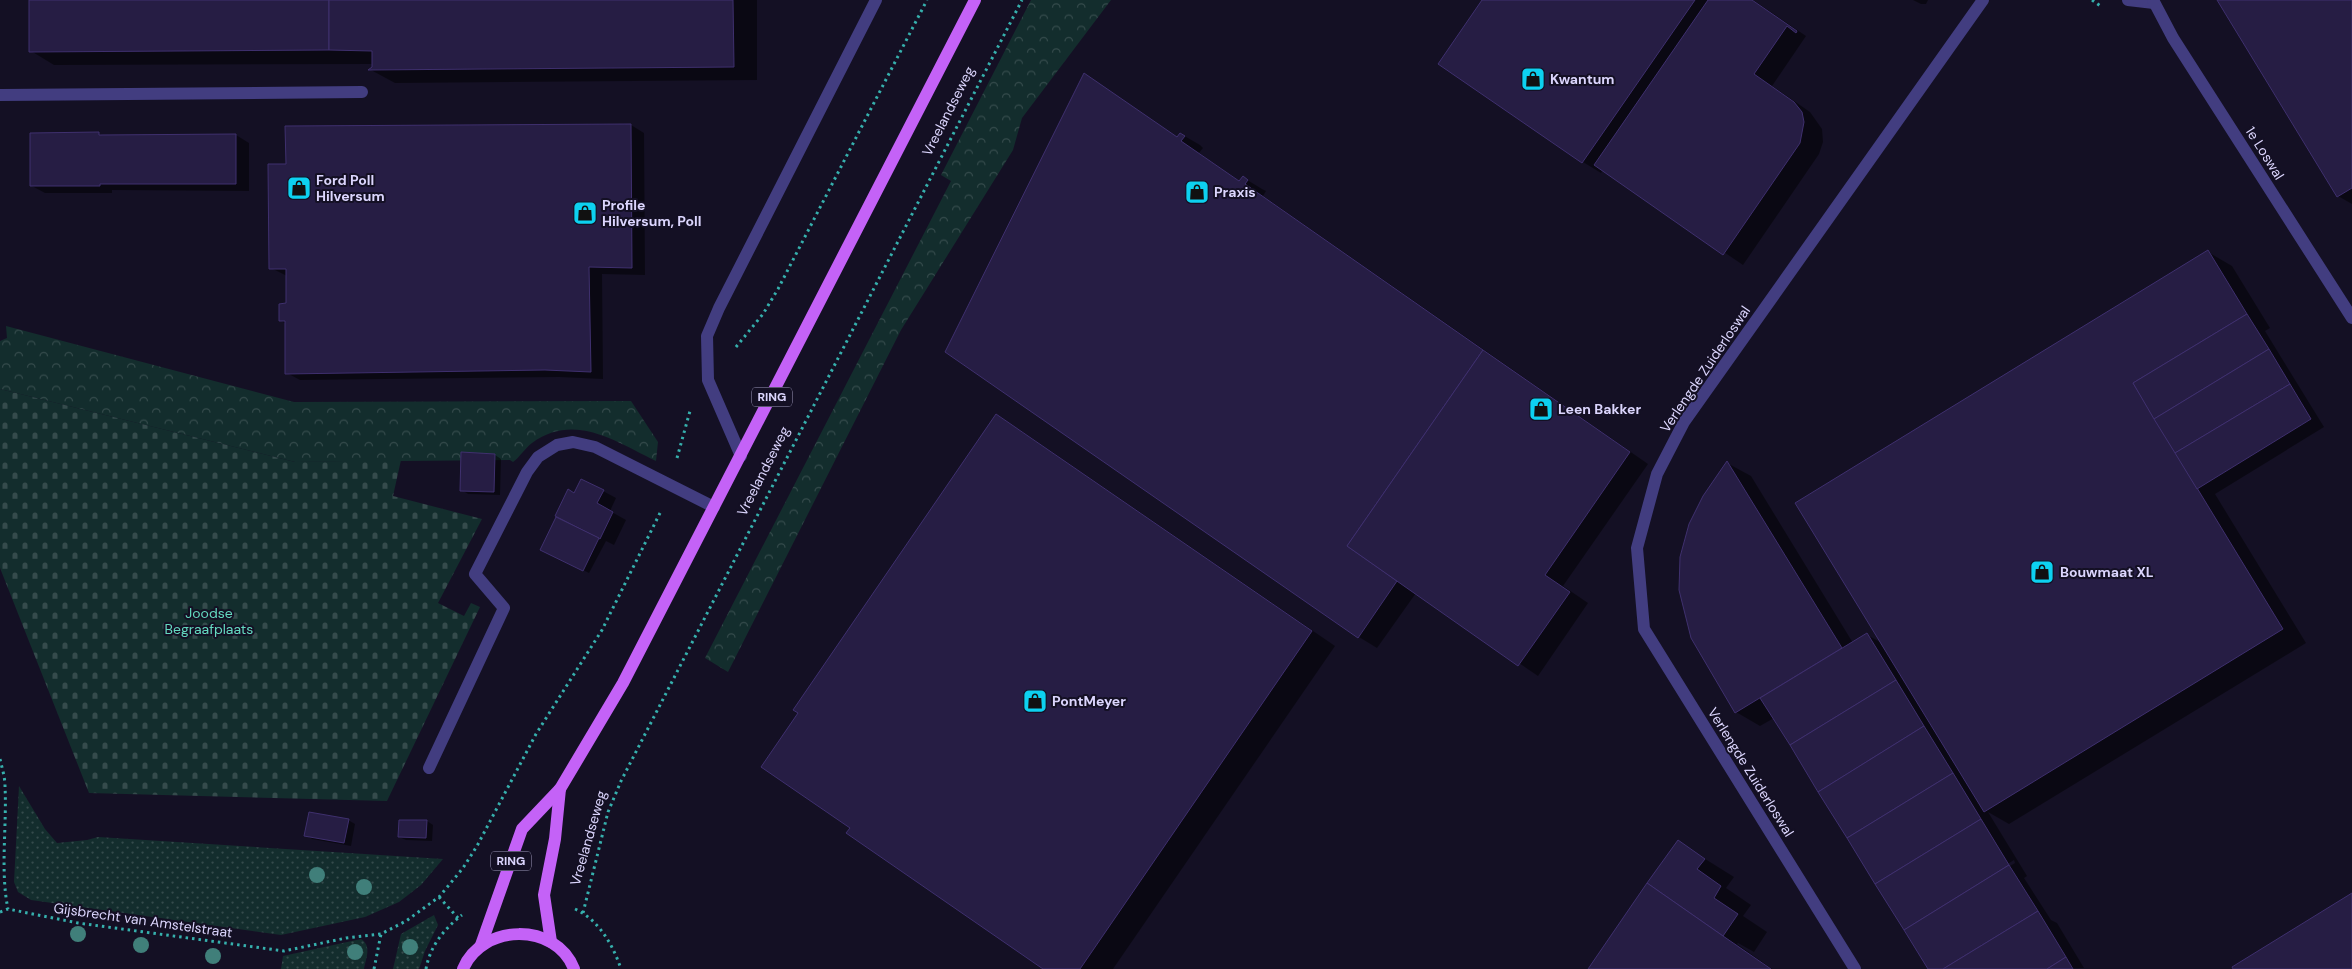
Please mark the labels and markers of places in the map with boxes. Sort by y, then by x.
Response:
shop icon: Kwantum [1520,66,1546,92]
place label: Kwantum [1550,70,1615,88]
place label: Ford Poll Hilversum [316,171,385,205]
shop icon: Ford Poll Hilversum [286,175,312,201]
shop icon: Praxis [1184,179,1210,205]
place label: Praxis [1214,183,1256,201]
place label: Profile Hilversum, Poll [602,196,702,230]
shop icon: Profile Hilversum, Poll [572,200,598,226]
shop icon: Leen Bakker [1528,396,1554,422]
place label: Leen Bakker [1558,400,1641,418]
shop icon: Bouwmaat XL [2029,559,2055,585]
place label: Bouwmaat XL [2060,563,2154,581]
shop icon: PontMeyer [1022,688,1048,714]
place label: PontMeyer [1052,692,1126,710]

